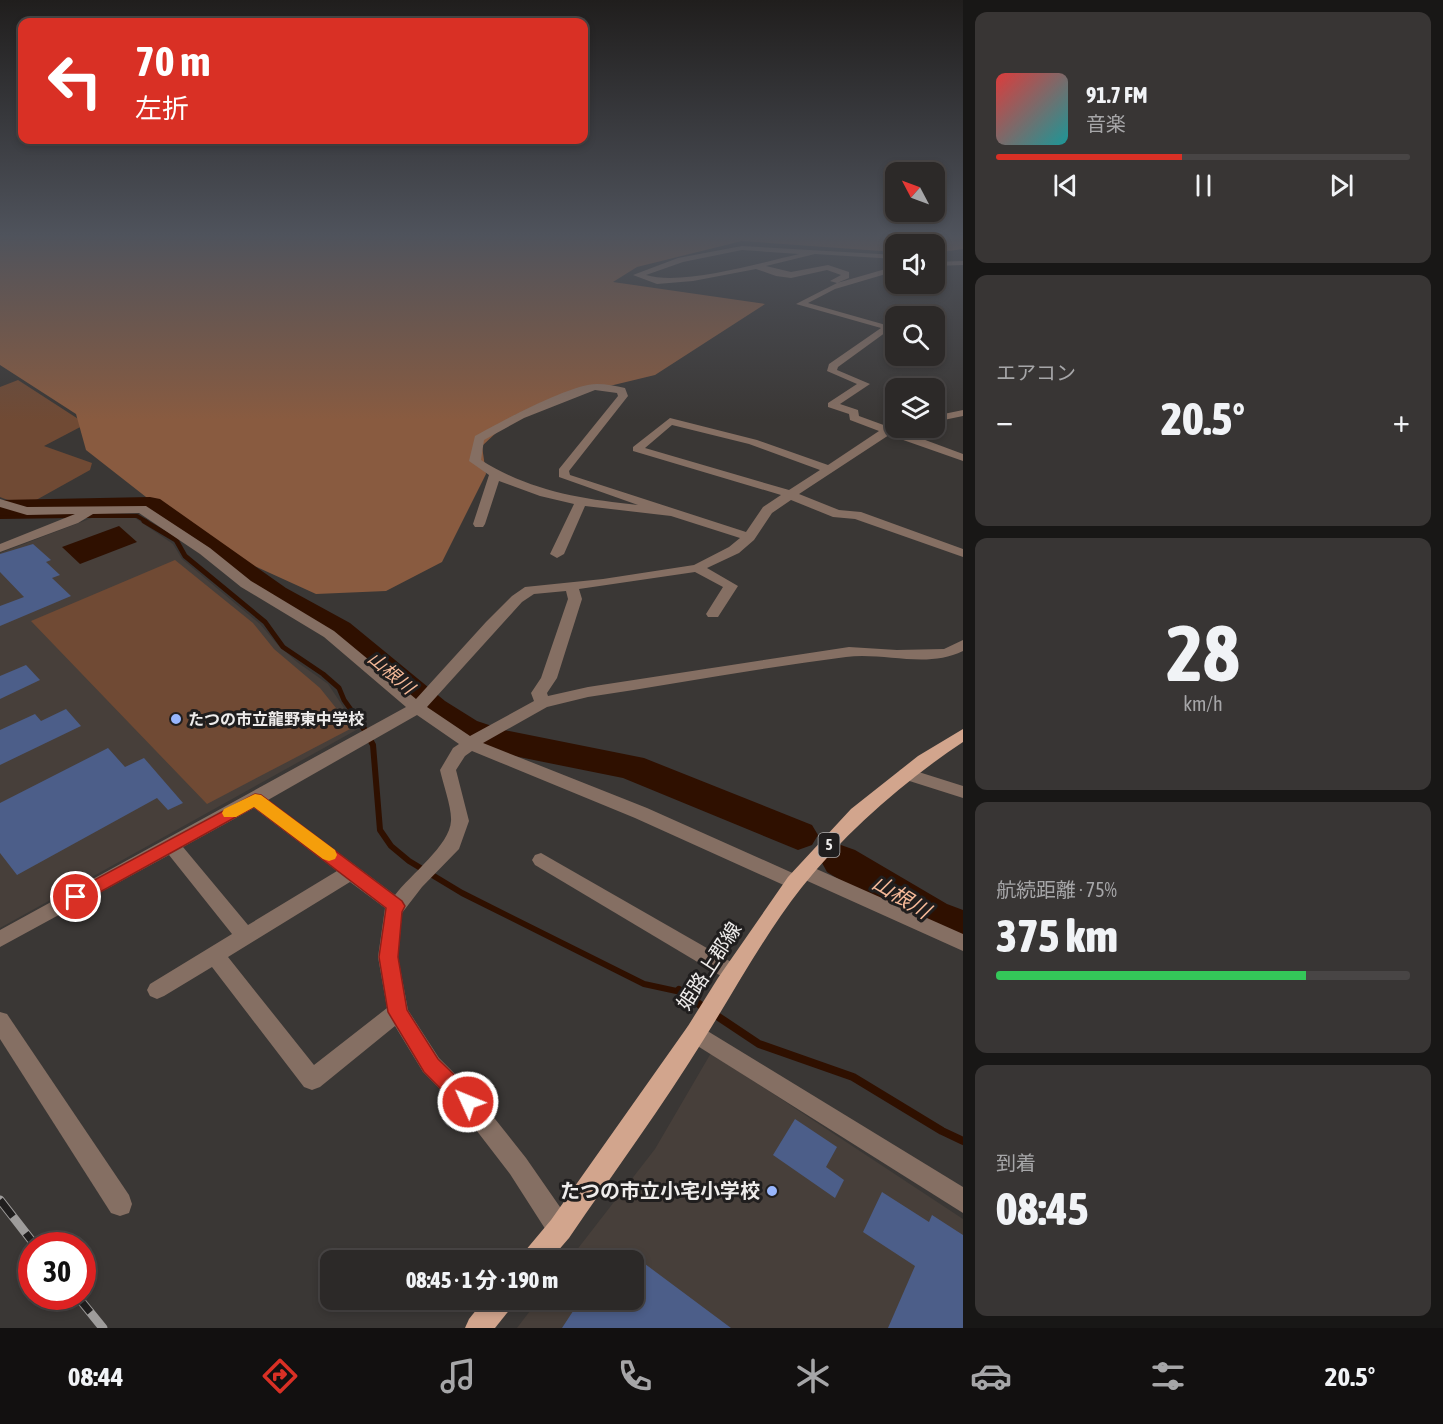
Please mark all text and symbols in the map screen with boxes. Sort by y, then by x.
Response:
text: 70 m [135,37,210,85]
icon: left [36,42,114,120]
text: 91.7 FM [1086,82,1148,108]
text: 左折 [135,93,189,124]
text: 音楽 [1086,112,1126,135]
north arrow [885,162,945,222]
map controls [885,162,945,438]
icon: previous [1049,169,1082,202]
icon: pause [1187,169,1220,202]
icon: next [1325,169,1358,202]
button: sound [885,234,945,294]
button: search [885,306,945,366]
text: エアコン [996,361,1076,384]
button: layers [885,378,945,438]
text: 20.5° [1161,393,1245,445]
text: − [996,401,1013,439]
text: + [1393,401,1410,439]
text: 28 [1166,608,1240,698]
water label: 山根川 [364,647,420,699]
text: km/h [1183,692,1223,715]
place label: たつの市立龍野東中学校 [188,710,364,728]
marker: たつの市立龍野東中学校 [169,712,183,726]
road number: 5 [818,833,840,857]
water label: 山根川 [868,870,936,924]
pin [50,871,101,922]
text: 航続距離 · 75% [996,878,1117,901]
icon: arrive [59,880,92,913]
text: 375 km [996,910,1118,962]
street label: 姫路上郡線 [672,918,745,1014]
position arrow [436,1070,500,1134]
text: 到着 [996,1151,1036,1174]
place label: たつの市立小宅小学校 [560,1179,760,1202]
text: 08:45 [996,1183,1089,1235]
marker: たつの市立小宅小学校 [765,1184,779,1198]
speed limit sign: 30 [18,1232,96,1310]
text: 08:45 · 1 分 · 190 m [406,1267,558,1293]
icon: directions [259,1355,301,1397]
icon: music [437,1355,479,1397]
icon: phone [614,1355,656,1397]
icon: climate [792,1355,834,1397]
icon: car [970,1355,1012,1397]
icon: filters [1147,1355,1189,1397]
text: 08:44 [68,1361,123,1392]
text: 20.5° [1325,1361,1375,1392]

